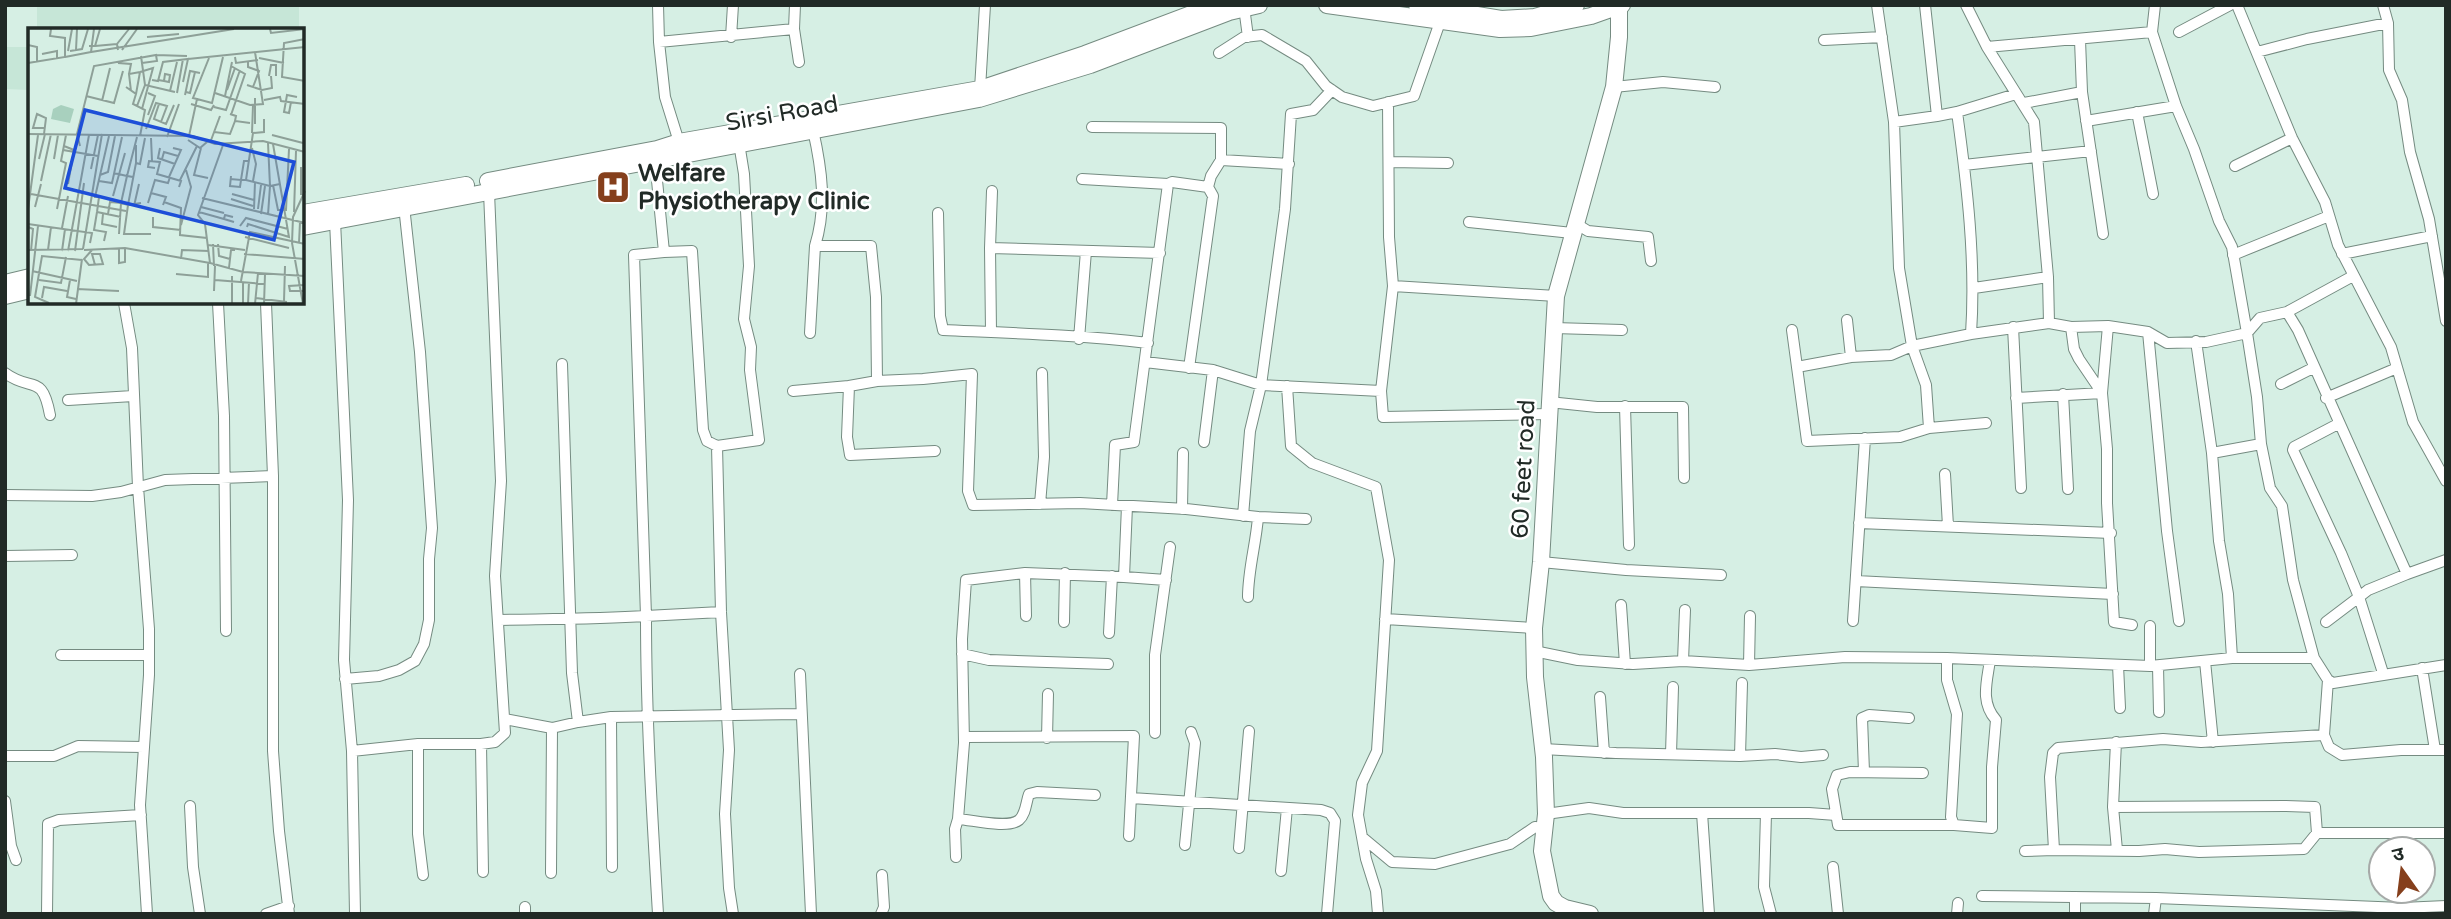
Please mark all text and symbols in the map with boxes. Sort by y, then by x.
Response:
inset map [28,28,304,304]
street label: Sirsi Road [724,89,841,138]
place label: Welfare Physiotherapy Clinic [638,159,870,216]
hospital icon: Welfare Physiotherapy Clinic [594,168,632,206]
street label: 60 feet road [1505,399,1542,539]
north arrow [2367,835,2437,905]
text: उ [2390,842,2407,866]

